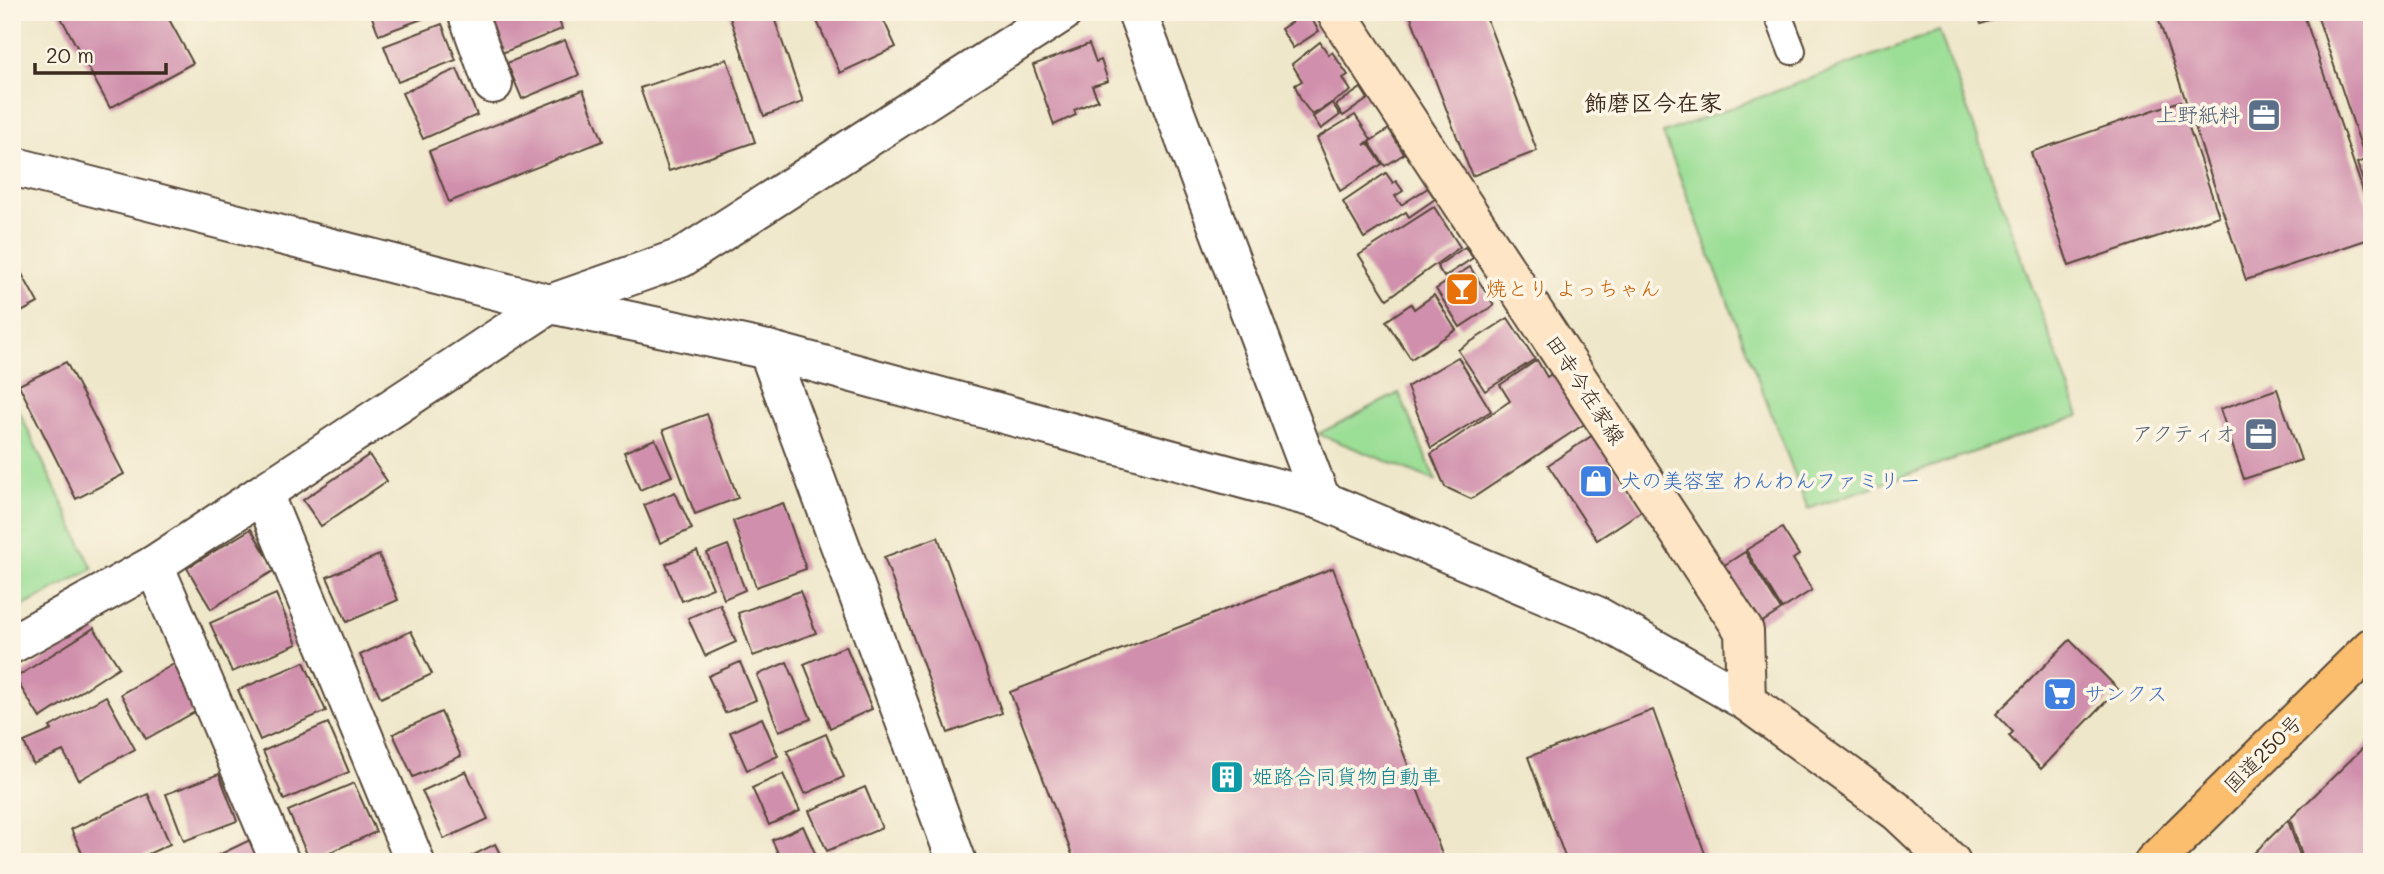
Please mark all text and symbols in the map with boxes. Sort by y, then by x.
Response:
scale bar [35,32,166,76]
text: 20 m [46,41,94,68]
district label: 飾磨区今在家 [1584,87,1722,117]
office icon: 上野紙料 [2245,96,2283,134]
place label: 上野紙料 [2156,100,2240,127]
bar icon: 焼とり よっちゃん [1443,270,1481,308]
place label: 焼とり よっちゃん [1486,274,1661,301]
street label: 田寺今在家線 [1541,329,1632,449]
office icon: アクティオ [2242,415,2280,453]
place label: アクティオ [2132,419,2236,446]
shop icon: 犬の美容室 わんわんファミリー [1577,462,1615,500]
place label: 犬の美容室 わんわんファミリー [1620,466,1921,493]
supermarket icon: サンクス [2041,675,2079,713]
place label: サンクス [2084,679,2168,706]
street label: 国道250号 [2217,708,2307,798]
building icon: 姫路合同貨物自動車 [1208,758,1246,796]
place label: 姫路合同貨物自動車 [1252,762,1441,789]

